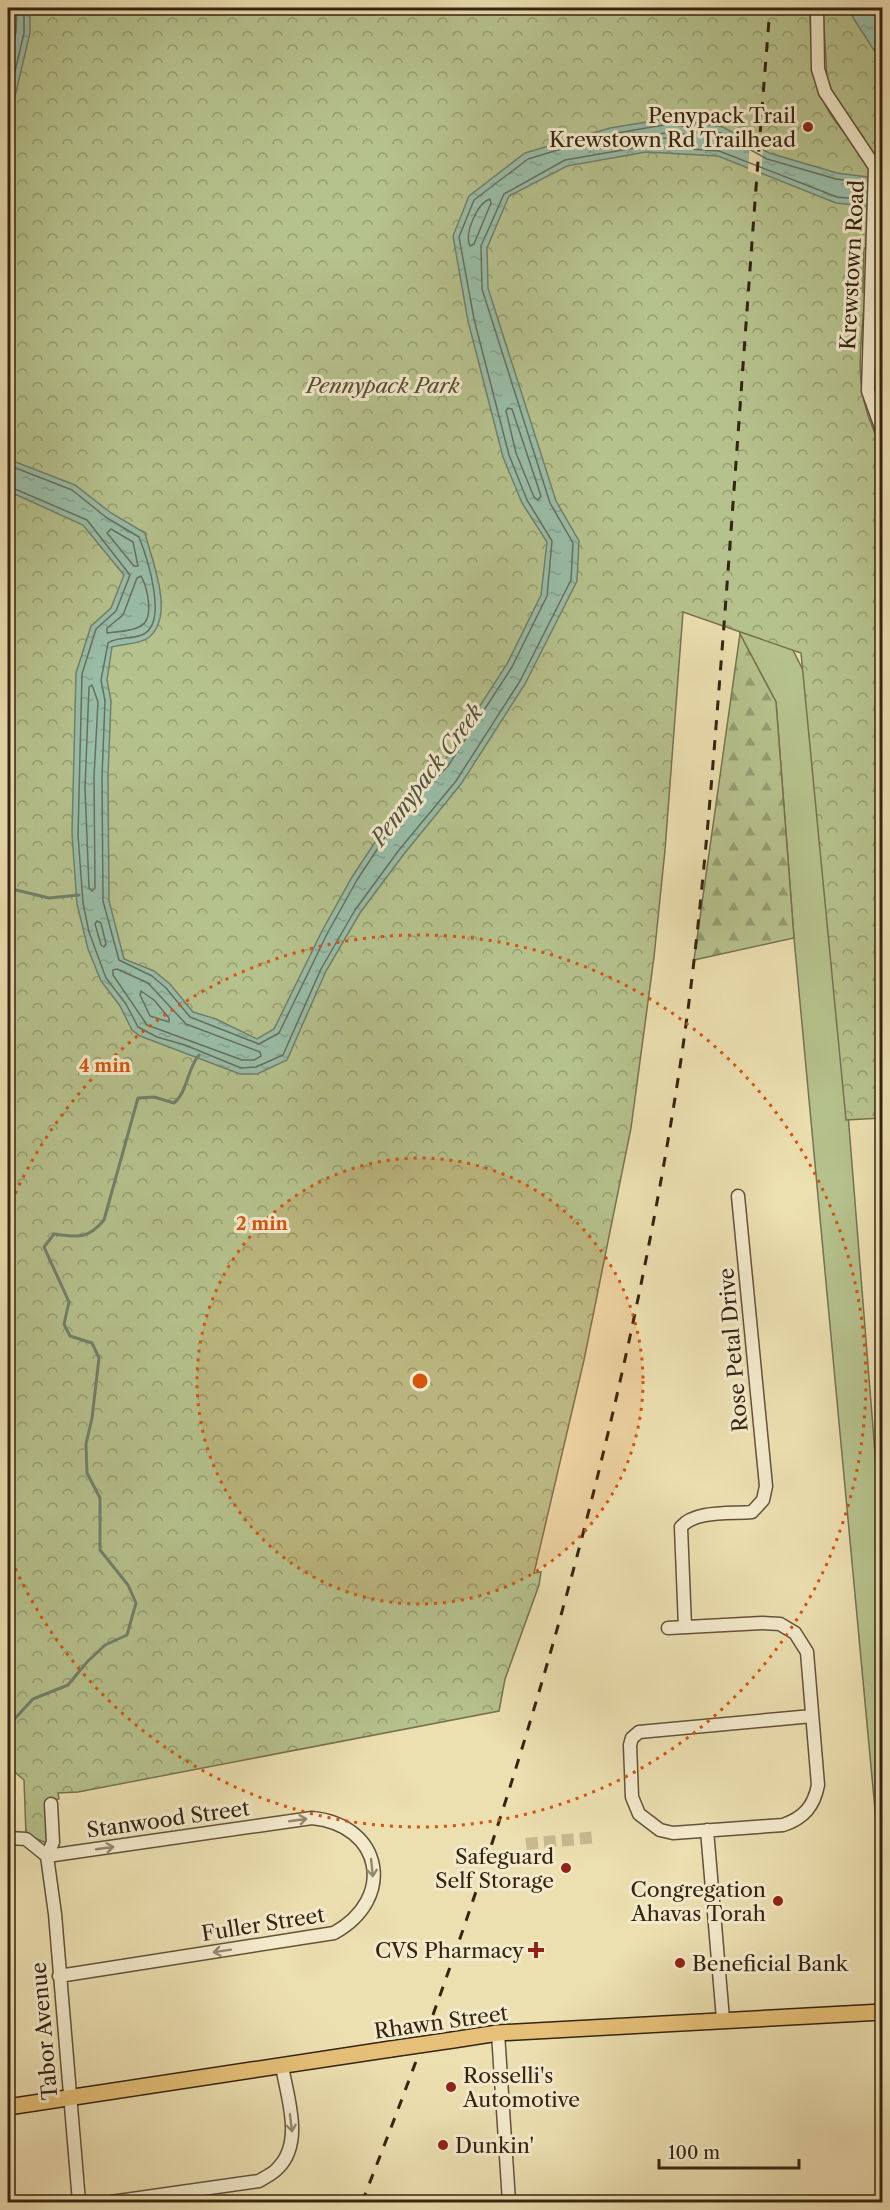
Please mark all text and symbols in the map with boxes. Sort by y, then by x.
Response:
place label: Penypack Trail Krewstown Rd Trailhead [549,103,796,152]
marker: Penypack Trail Krewstown Rd Trailhead [801,120,815,134]
street label: Krewstown Road [835,179,869,351]
park label: Pennypack Park [304,373,460,398]
water label: Pennypack Creek [364,698,489,853]
text: 4 min [79,1055,132,1077]
text: 2 min [236,1213,289,1235]
street label: Rose Petal Drive [713,1267,753,1433]
centre of rings [410,1371,430,1391]
street label: Stanwood Street [85,1795,252,1843]
one-way arrow [287,1815,307,1826]
one-way arrow [94,1843,114,1854]
place label: Safeguard Self Storage [435,1844,554,1893]
one-way arrow [367,1858,378,1878]
marker: Safeguard Self Storage [559,1861,573,1875]
place label: Congregation Ahavas Torah [630,1877,766,1926]
marker: Congregation Ahavas Torah [771,1894,785,1908]
street label: Fuller Street [200,1902,327,1946]
place label: CVS Pharmacy [375,1938,524,1963]
marker: CVS Pharmacy [529,1943,543,1957]
one-way arrow [213,1945,233,1956]
place label: Beneficial Bank [692,1951,849,1976]
marker: Beneficial Bank [673,1956,687,1970]
street label: Tabor Avenue [26,1961,62,2101]
street label: Rhawn Street [373,2000,510,2044]
place label: Rosselli's Automotive [462,2063,580,2112]
marker: Rosselli's Automotive [444,2080,458,2094]
one-way arrow [286,2113,297,2133]
scale bar [659,2132,798,2170]
place label: Dunkin' [455,2133,534,2158]
marker: Dunkin' [436,2138,450,2152]
text: 100 m [668,2142,720,2164]

